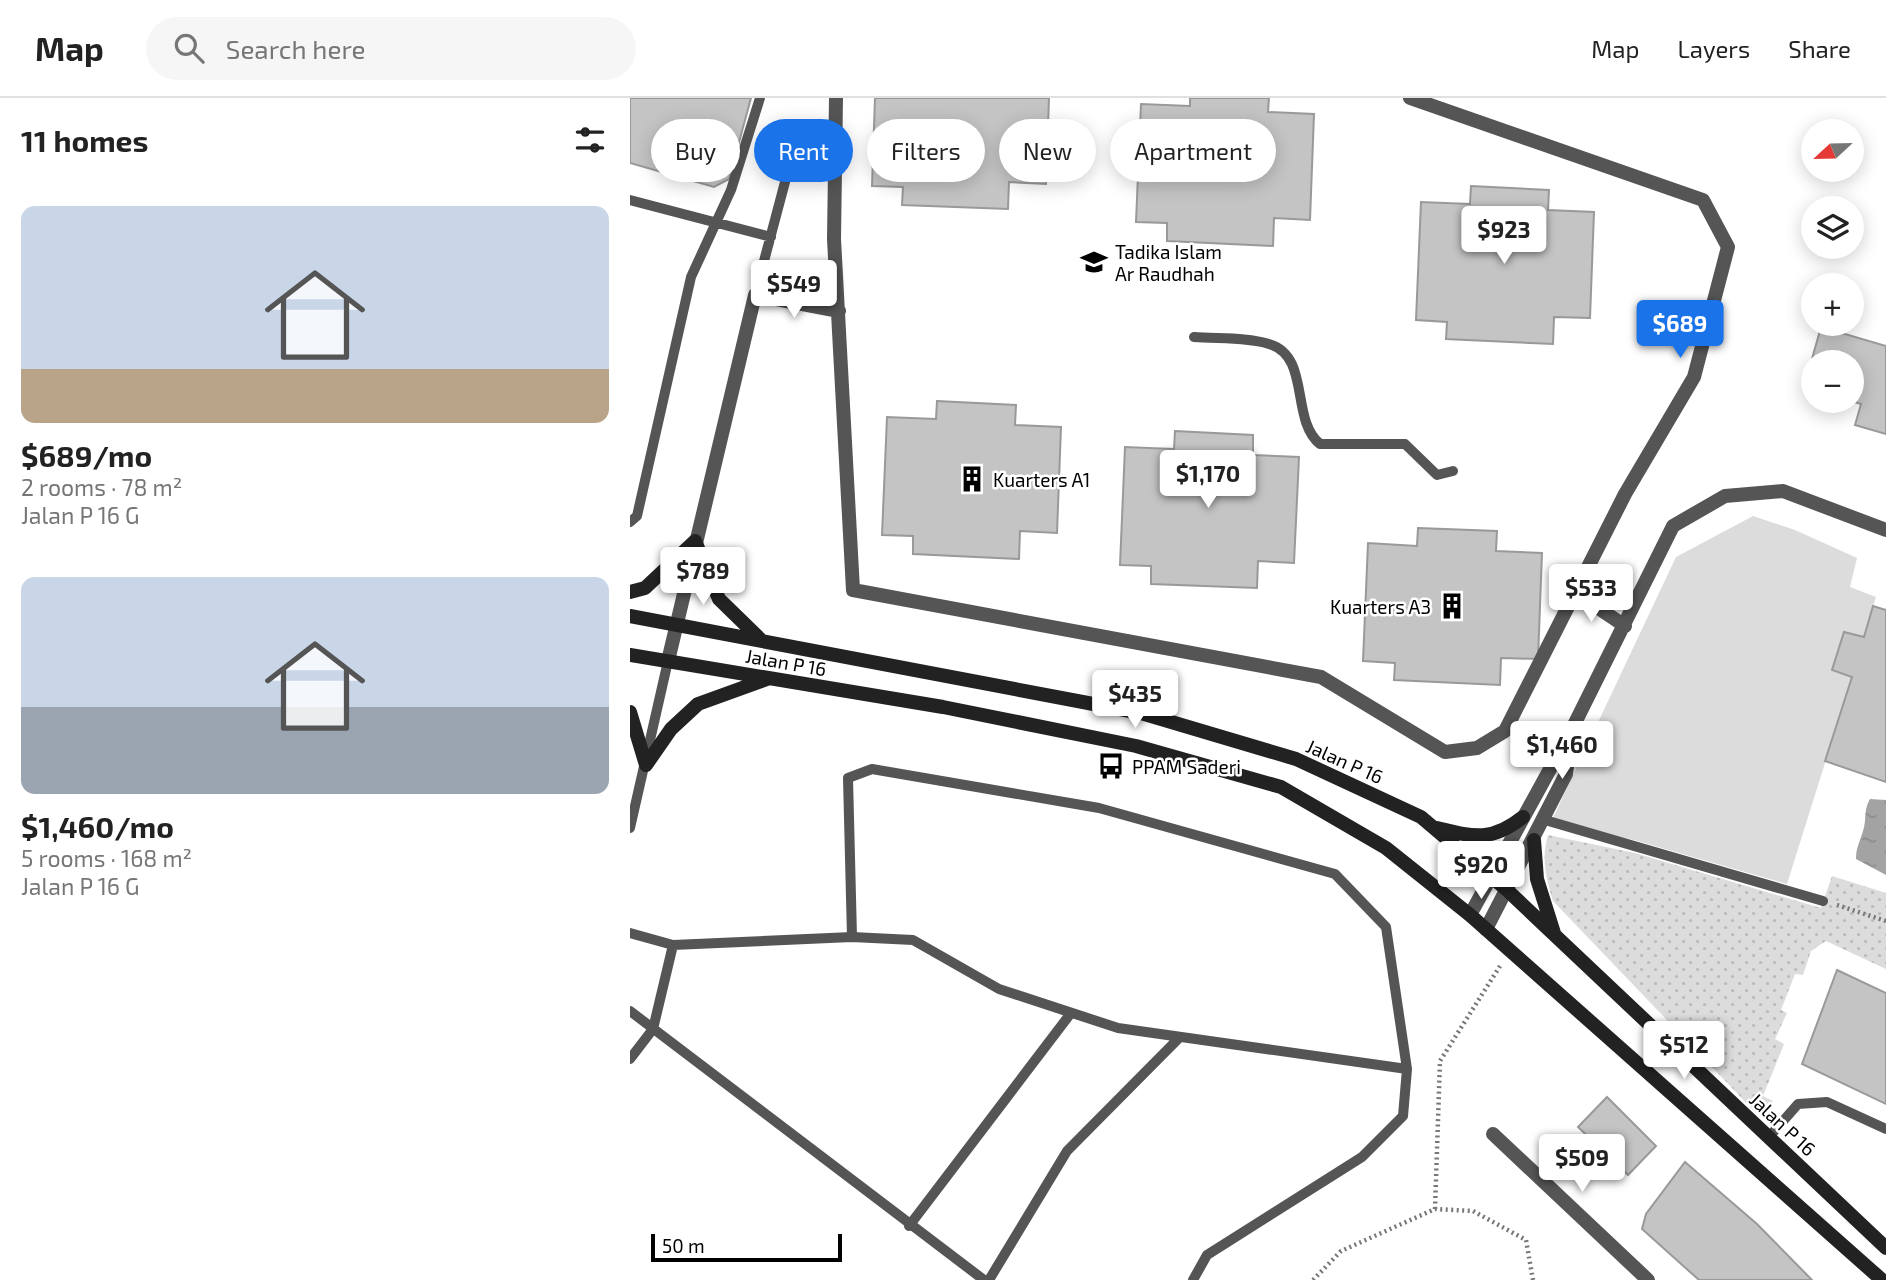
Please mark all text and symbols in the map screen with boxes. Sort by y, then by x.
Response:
search box [146,17,636,80]
text: Map [35,28,104,68]
icon: search [170,29,208,67]
text: Search here [226,33,365,64]
text: Map [1591,34,1639,63]
text: Layers [1677,34,1750,63]
text: Share [1788,34,1851,63]
chip: Buy [651,119,740,182]
chip: Rent [754,119,853,182]
chip: Filters [867,119,985,182]
chip: New [999,119,1096,182]
chip: Apartment [1110,119,1276,182]
north arrow [1801,119,1864,182]
map controls [1801,119,1864,413]
icon: filters [571,121,609,159]
text: 11 homes [21,122,148,158]
button: layers [1801,196,1864,259]
pin: $923 [1463,206,1545,266]
text: $923 [1477,215,1531,243]
place label: Tadika Islam Ar Raudhah [1115,240,1222,285]
school or university icon: Tadika Islam Ar Raudhah [1079,247,1109,277]
icon: home [252,252,378,378]
pin: $549 [753,260,835,320]
text: $549 [767,269,821,297]
button: + [1801,273,1864,336]
pin: $689 [1639,300,1721,360]
text: $689 [1653,309,1707,337]
button: − [1801,350,1864,413]
text: $689/mo [21,437,152,473]
pin: $1,170 [1151,450,1265,510]
text: $1,170 [1176,459,1240,487]
building icon: Kuarters A1 [957,464,987,494]
place label: Kuarters A1 [993,468,1090,491]
text: 2 rooms · 78 m² [21,473,182,501]
text: Jalan P 16 G [21,501,140,529]
pin: $789 [662,547,744,607]
text: $789 [676,556,730,584]
pin: $533 [1550,564,1632,624]
text: $533 [1565,573,1617,601]
building icon: Kuarters A3 [1437,591,1467,621]
place label: Kuarters A3 [1330,595,1431,618]
icon: home [252,623,378,749]
street label: Jalan P 16 [744,644,828,680]
pin: $435 [1094,670,1176,730]
text: $435 [1108,679,1162,707]
pin: $1,460 [1505,722,1619,781]
text: $1,460 [1526,730,1598,758]
street label: Jalan P 16 [1303,734,1387,788]
bus stop icon: PPAM Saderi [1096,751,1126,781]
place label: PPAM Saderi [1132,755,1241,778]
text: $1,460/mo [21,808,174,844]
pin: $920 [1440,842,1522,901]
text: 5 rooms · 168 m² [21,844,192,872]
text: $920 [1454,850,1508,878]
text: Jalan P 16 G [21,872,140,900]
pin: $512 [1643,1021,1725,1081]
text: $512 [1659,1030,1709,1058]
street label: Jalan P 16 [1745,1088,1821,1160]
pin: $509 [1541,1134,1623,1194]
text: $509 [1555,1143,1609,1171]
scale bar [651,1231,842,1263]
text: 50 m [662,1234,705,1257]

